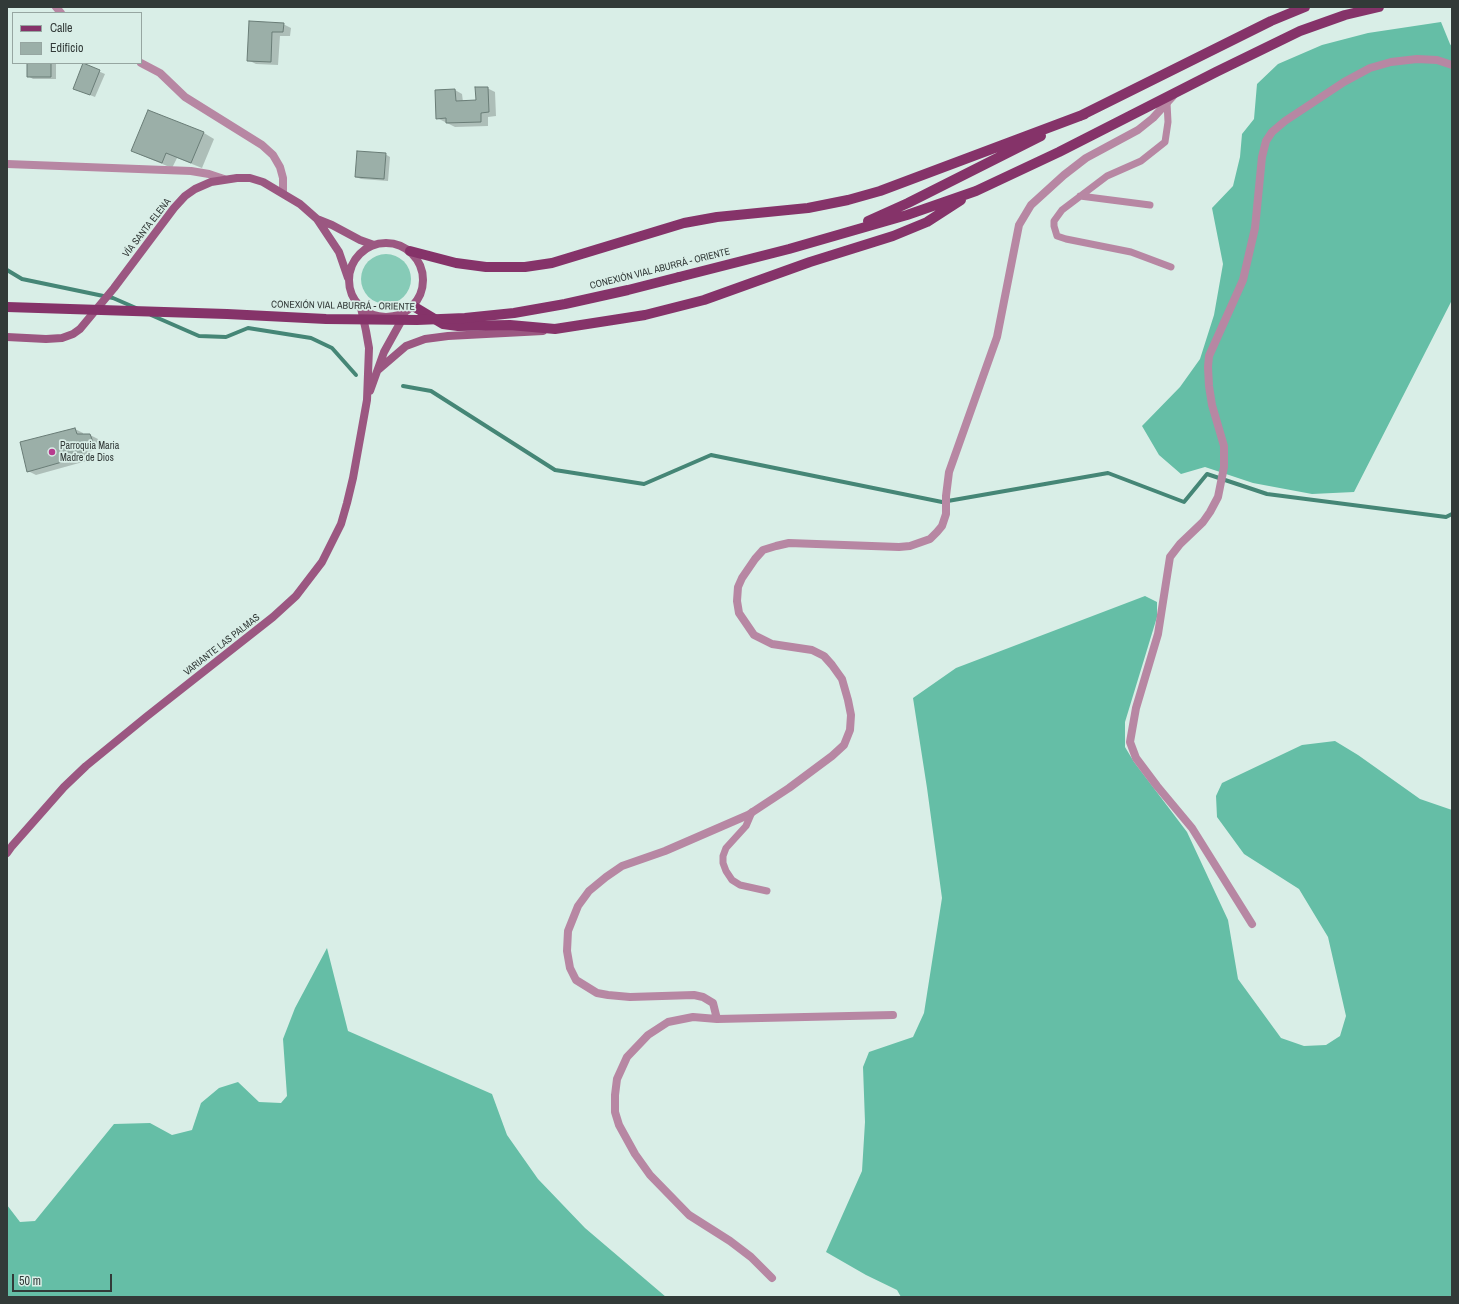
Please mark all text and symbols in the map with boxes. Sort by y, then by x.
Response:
legend [12,12,142,64]
text: Calle [50,20,72,36]
text: Edificio [50,40,83,56]
street label: VÍA SANTA ELENA [120,196,174,260]
street label: CONEXIÓN VIAL ABURRÁ - ORIENTE [589,246,731,292]
street label: CONEXIÓN VIAL ABURRÁ - ORIENTE [271,299,415,313]
place label: Parroquia Maria Madre de Dios [60,440,119,464]
marker: Parroquia Maria Madre de Dios [47,447,57,457]
street label: VARIANTE LAS PALMAS [182,612,262,678]
scale bar [14,1266,114,1292]
text: 50 m [19,1273,41,1289]

